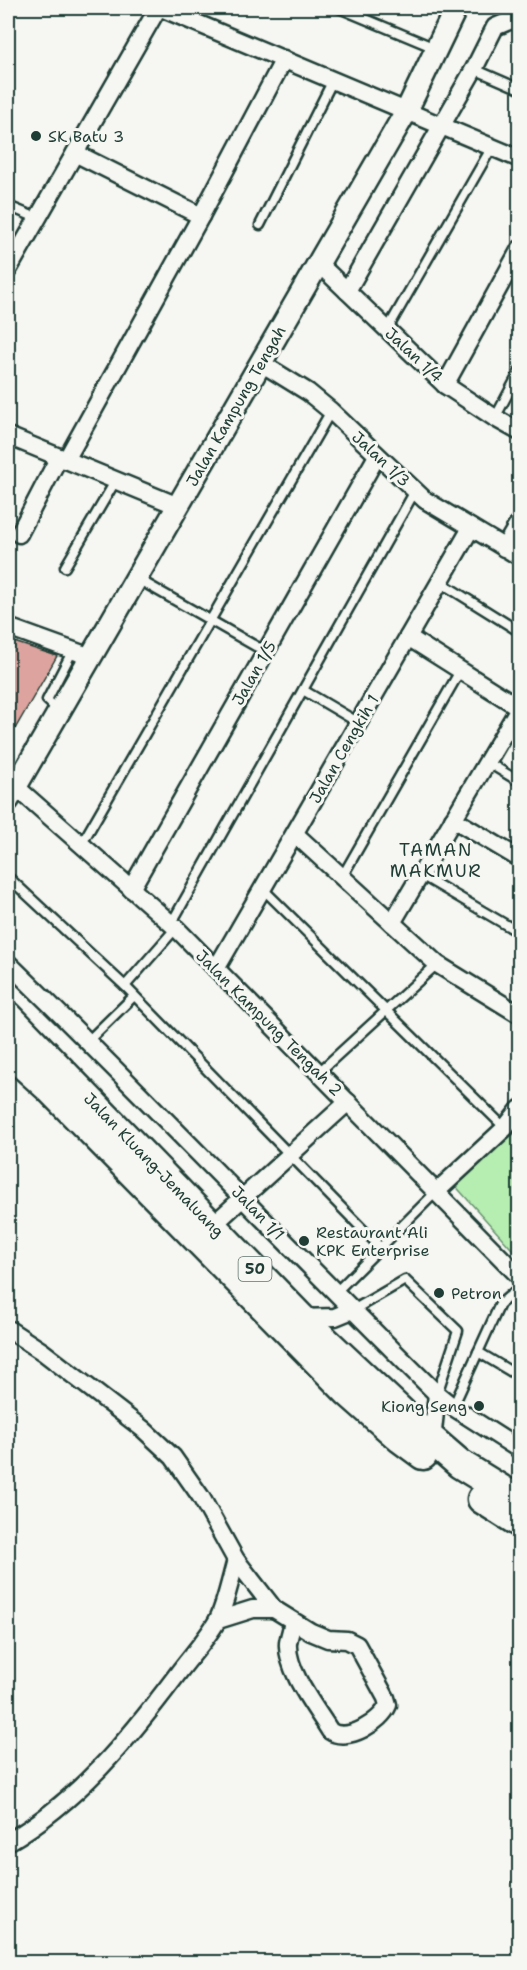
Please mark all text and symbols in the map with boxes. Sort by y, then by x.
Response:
place label: SK Batu 3 [48,126,124,147]
marker: SK Batu 3 [29,129,43,143]
street label: Jalan Kampung Tengah [181,322,291,490]
street label: Jalan 1/4 [381,323,447,387]
street label: Jalan 1/3 [347,427,415,491]
street label: Jalan 1/5 [227,637,281,709]
street label: Jalan Cengkih 1 [304,691,384,807]
district label: TAMAN MAKMUR [390,838,482,883]
street label: Jalan Kampung Tengah 2 [191,945,347,1101]
street label: Jalan Kluang-Jemaluang [79,1088,229,1242]
street label: Jalan 1/1 [227,1181,289,1245]
place label: Restaurant Ali KPK Enterprise [316,1222,429,1261]
marker: Restaurant Ali KPK Enterprise [297,1234,311,1248]
road number: 50 [238,1257,272,1281]
place label: Petron [451,1283,502,1304]
marker: Petron [432,1286,446,1300]
place label: Kiong Seng [381,1396,467,1417]
marker: Kiong Seng [472,1399,486,1413]

